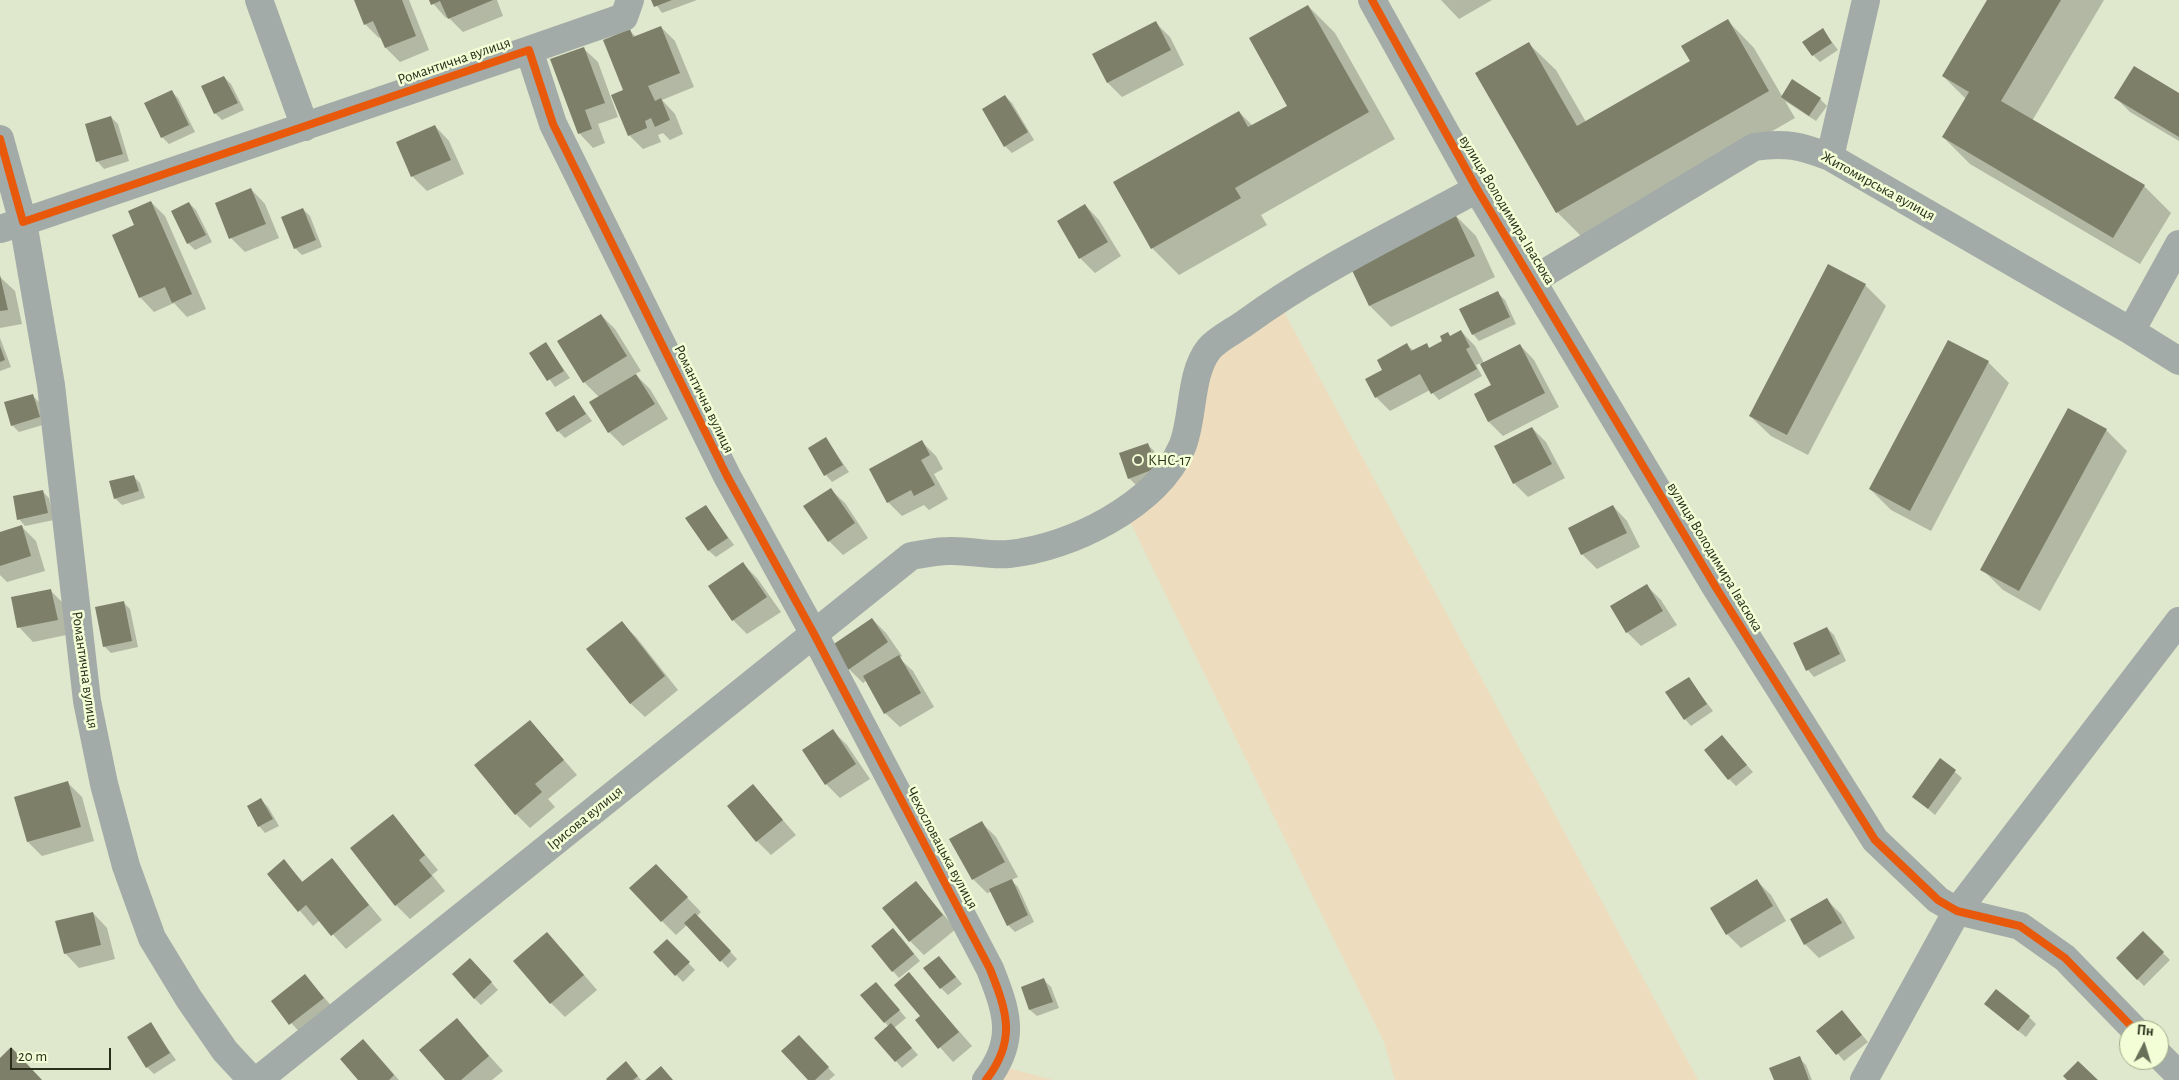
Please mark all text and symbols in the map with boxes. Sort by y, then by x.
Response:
street label: Романтична вулиця [395,33,513,89]
street label: вулиця Володимира Івасюка [1455,132,1559,288]
street label: Житомирська вулиця [1818,147,1938,225]
street label: Романтична вулиця [670,342,738,456]
place label: КНС-17 [1148,451,1191,469]
marker: КНС-17 [1132,454,1144,466]
street label: вулиця Володимира Івасюка [1663,479,1767,635]
street label: Романтична вулиця [68,610,102,730]
street label: Ірисова вулиця [544,782,626,854]
street label: Чехословацька вулиця [902,784,982,912]
north arrow [2119,1020,2169,1070]
text: Пн [2136,1023,2154,1039]
scale bar [12,1038,114,1070]
text: 20 m [18,1049,47,1064]

